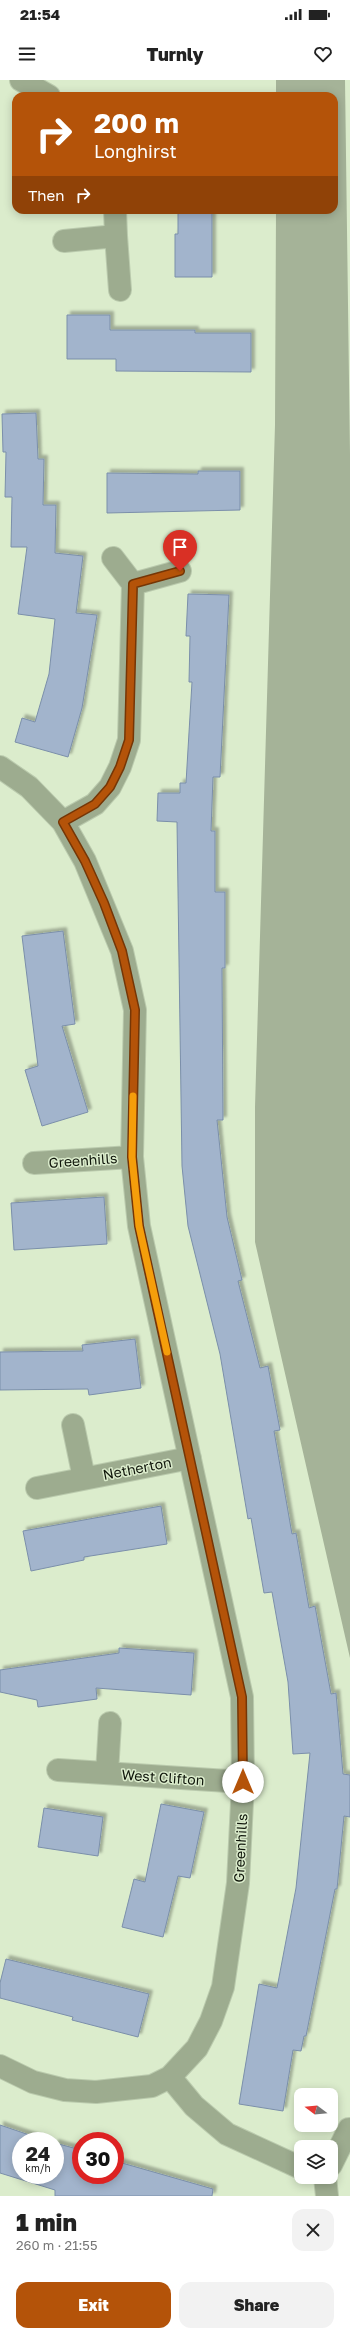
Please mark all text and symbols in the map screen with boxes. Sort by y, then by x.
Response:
text: 21:54 [20,5,60,23]
icon: menu [16,43,38,65]
text: Turnly [146,43,204,65]
icon: heart [312,43,334,65]
text: 200 m [94,106,179,139]
icon: right [28,108,80,160]
text: Longhirst [94,140,177,162]
icon: right [72,184,94,206]
text: Then [28,186,64,204]
pin [163,530,197,571]
icon: arrive [169,536,191,558]
street label: Greenhills [48,1149,118,1171]
street label: Netherton [101,1453,173,1483]
position arrow [222,1761,264,1803]
street label: West Clifton [121,1766,205,1788]
street label: Greenhills [230,1813,250,1883]
north arrow [294,2088,338,2132]
map controls [294,2088,338,2184]
speed limit sign: 30 [72,2132,124,2184]
button: layers [294,2140,338,2184]
text: 24 [26,2141,50,2165]
text: km/h [25,2162,51,2174]
text: 1 min [16,2207,77,2236]
button: close [292,2209,334,2251]
text: 260 m · 21:55 [16,2237,97,2253]
button: Exit [16,2282,171,2328]
button: Share [179,2282,334,2328]

